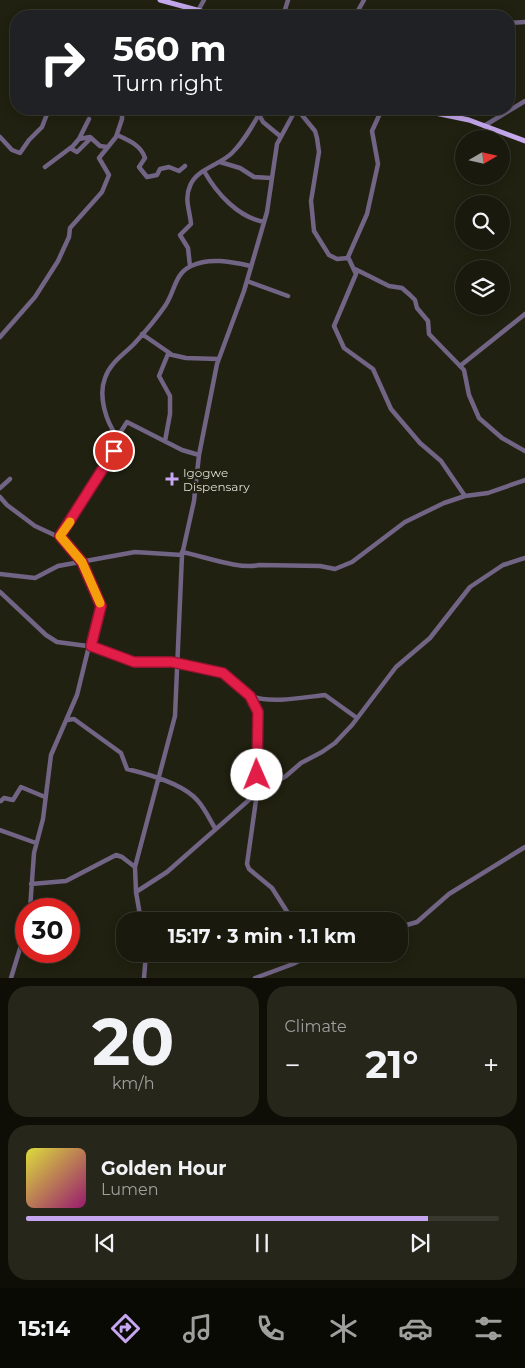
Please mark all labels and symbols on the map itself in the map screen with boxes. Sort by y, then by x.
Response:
north arrow [455,130,510,185]
pin [93,430,135,472]
place label: Igogwe Dispensary [183,465,250,494]
marker: Igogwe Dispensary [165,472,179,486]
position arrow [230,748,282,800]
speed limit sign: 30 [15,898,80,963]

